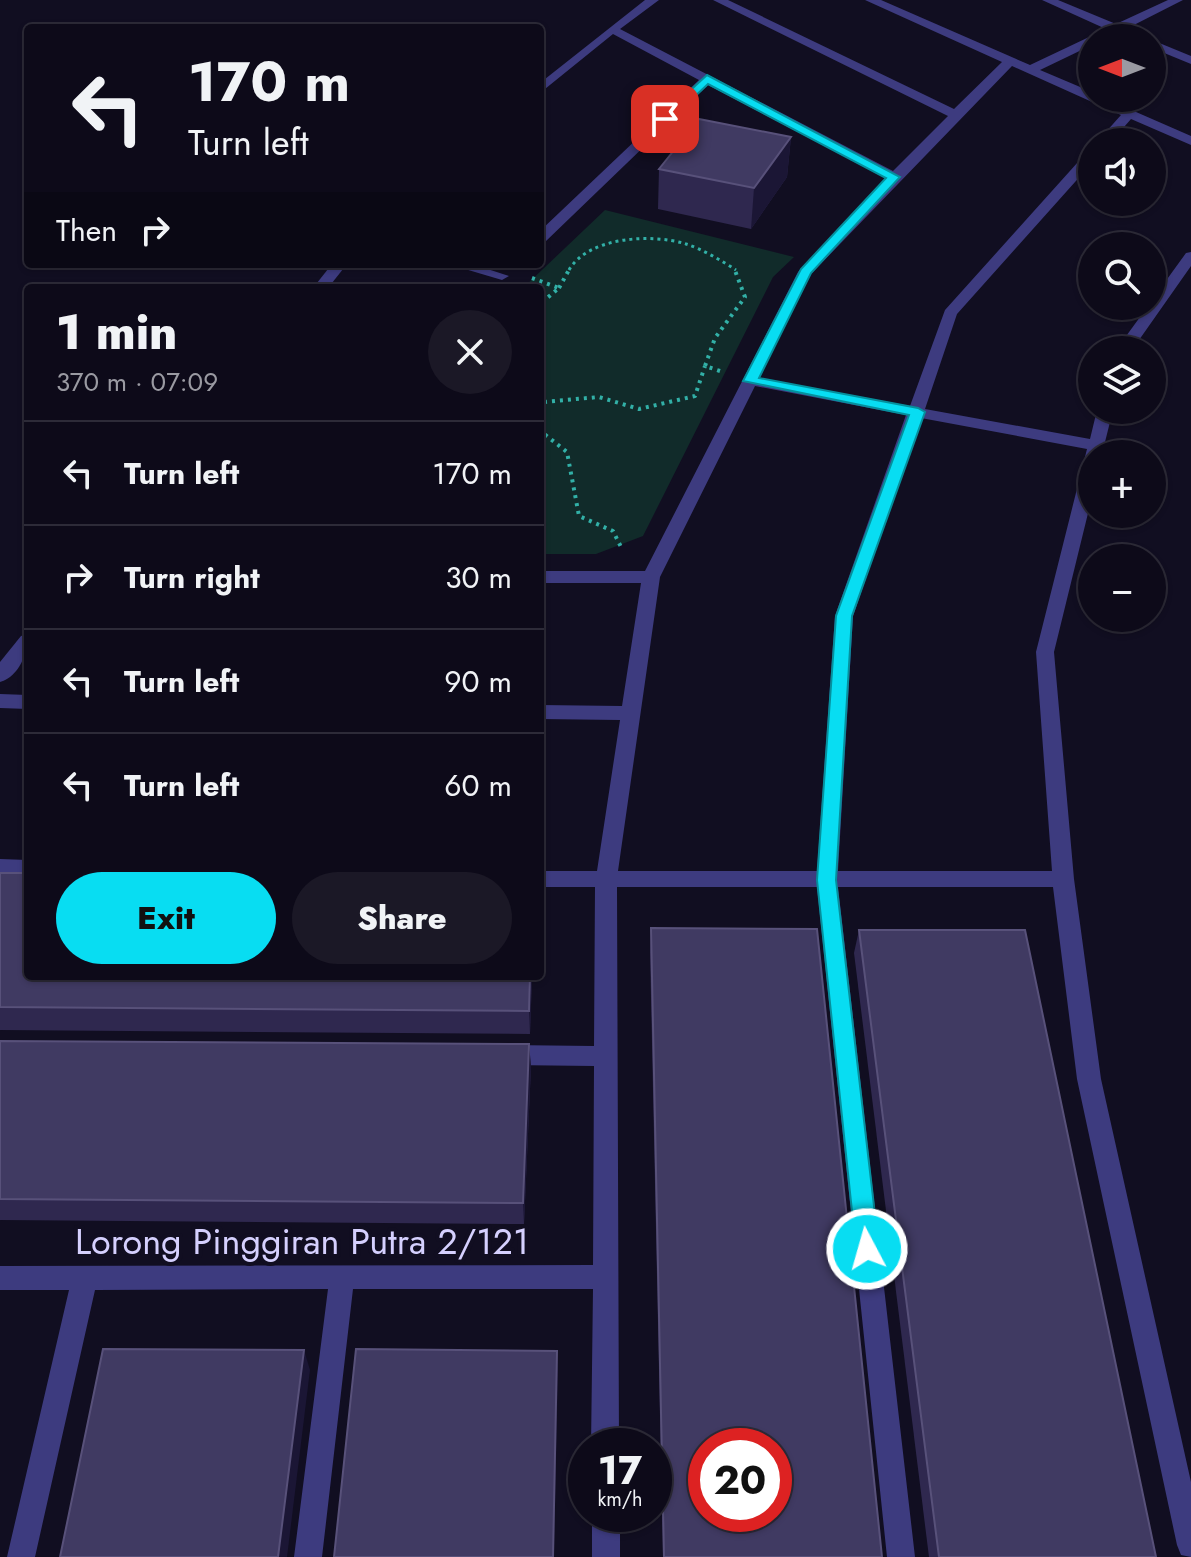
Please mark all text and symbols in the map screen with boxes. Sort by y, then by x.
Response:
north arrow [1078,24,1166,112]
map controls [1078,24,1166,632]
text: 170 m [188,41,350,122]
icon: left [56,56,160,160]
pin [631,85,699,153]
icon: arrive [643,97,687,141]
text: Turn left [188,116,309,168]
button: sound [1078,128,1166,216]
icon: right [133,208,177,252]
text: Then [56,209,117,252]
button: search [1078,232,1166,320]
text: 1 min [56,298,177,367]
button: close [428,310,512,394]
button: layers [1078,336,1166,424]
text: 370 m · 07:09 [56,363,218,401]
button: + [1078,440,1166,528]
icon: left [56,451,100,495]
text: Turn left [124,452,239,495]
text: 170 m [432,452,512,495]
button: − [1078,544,1166,632]
icon: right [56,555,100,599]
text: Turn right [124,556,260,599]
text: 30 m [445,556,512,599]
icon: left [56,659,100,703]
text: Turn left [124,660,239,703]
text: 90 m [444,660,512,703]
icon: left [56,763,100,807]
text: Turn left [124,764,239,807]
text: 60 m [444,764,512,807]
button: Exit [56,872,276,964]
button: Share [292,872,512,964]
position arrow [825,1207,909,1291]
street label: Lorong Pinggiran Putra 2/121 [75,1215,529,1267]
speed limit sign: 20 [688,1428,792,1532]
text: 17 [598,1441,642,1499]
text: km/h [597,1485,643,1514]

